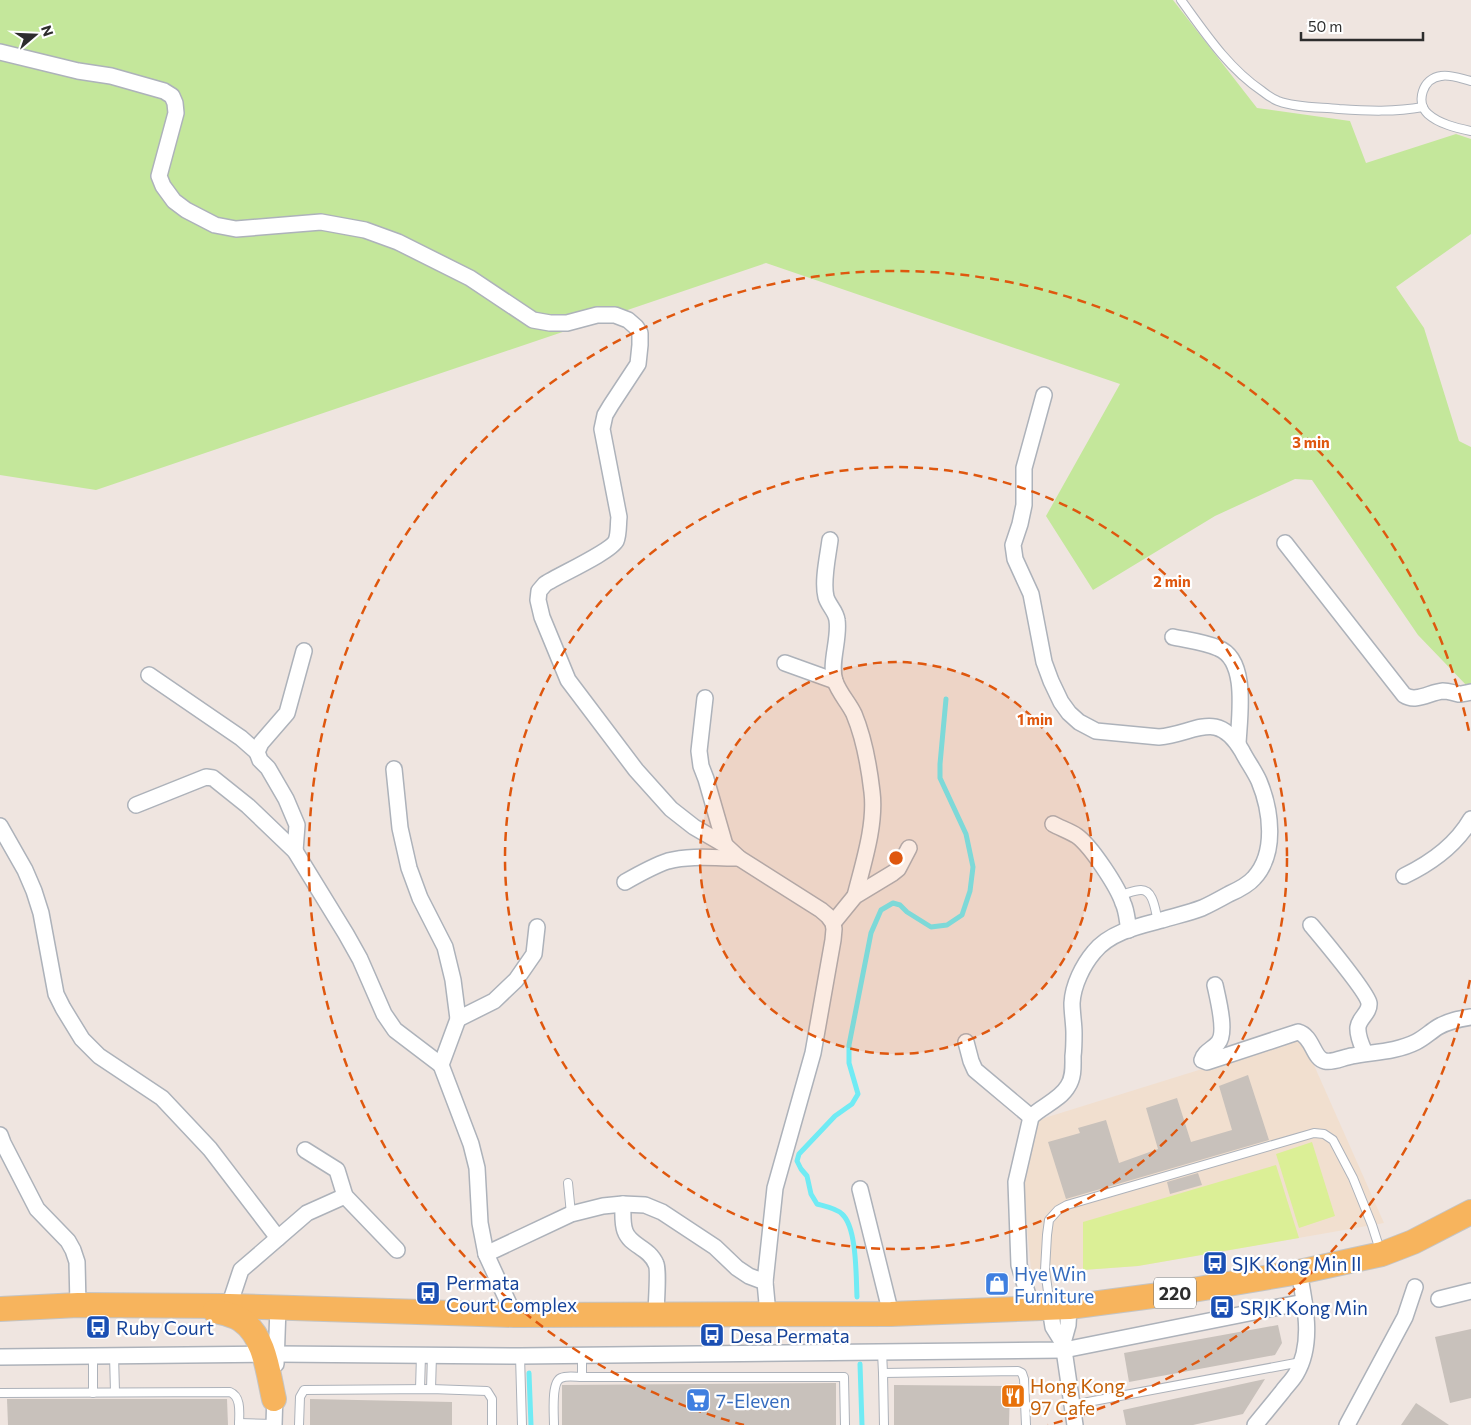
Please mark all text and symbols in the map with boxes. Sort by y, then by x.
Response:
north arrow [10,10,60,60]
scale bar [1301,10,1424,42]
text: 50 m [1308,17,1342,35]
text: N [38,23,58,38]
text: 3 min [1292,433,1330,451]
text: 2 min [1153,572,1191,590]
text: 1 min [1017,710,1053,728]
centre of rings [887,849,905,867]
bus stop icon: SJK Kong Min II [1202,1250,1228,1276]
place label: SJK Kong Min II [1232,1252,1362,1275]
place label: Hye Win Furniture [1014,1262,1094,1307]
place label: Permata Court Complex [446,1271,577,1316]
shop icon: Hye Win Furniture [984,1271,1010,1297]
road number: 220 [1154,1278,1196,1309]
bus stop icon: Permata Court Complex [415,1280,441,1306]
bus stop icon: SRJK Kong Min [1209,1294,1235,1320]
place label: SRJK Kong Min [1240,1296,1368,1319]
bus stop icon: Ruby Court [85,1314,111,1340]
place label: Ruby Court [116,1316,214,1339]
bus stop icon: Desa Permata [699,1322,725,1348]
place label: Desa Permata [730,1324,850,1347]
place label: Hong Kong 97 Cafe [1030,1374,1125,1419]
restaurant icon: Hong Kong 97 Cafe [1000,1383,1026,1409]
supermarket icon: 7-Eleven [685,1387,711,1413]
place label: 7-Eleven [716,1389,790,1412]

